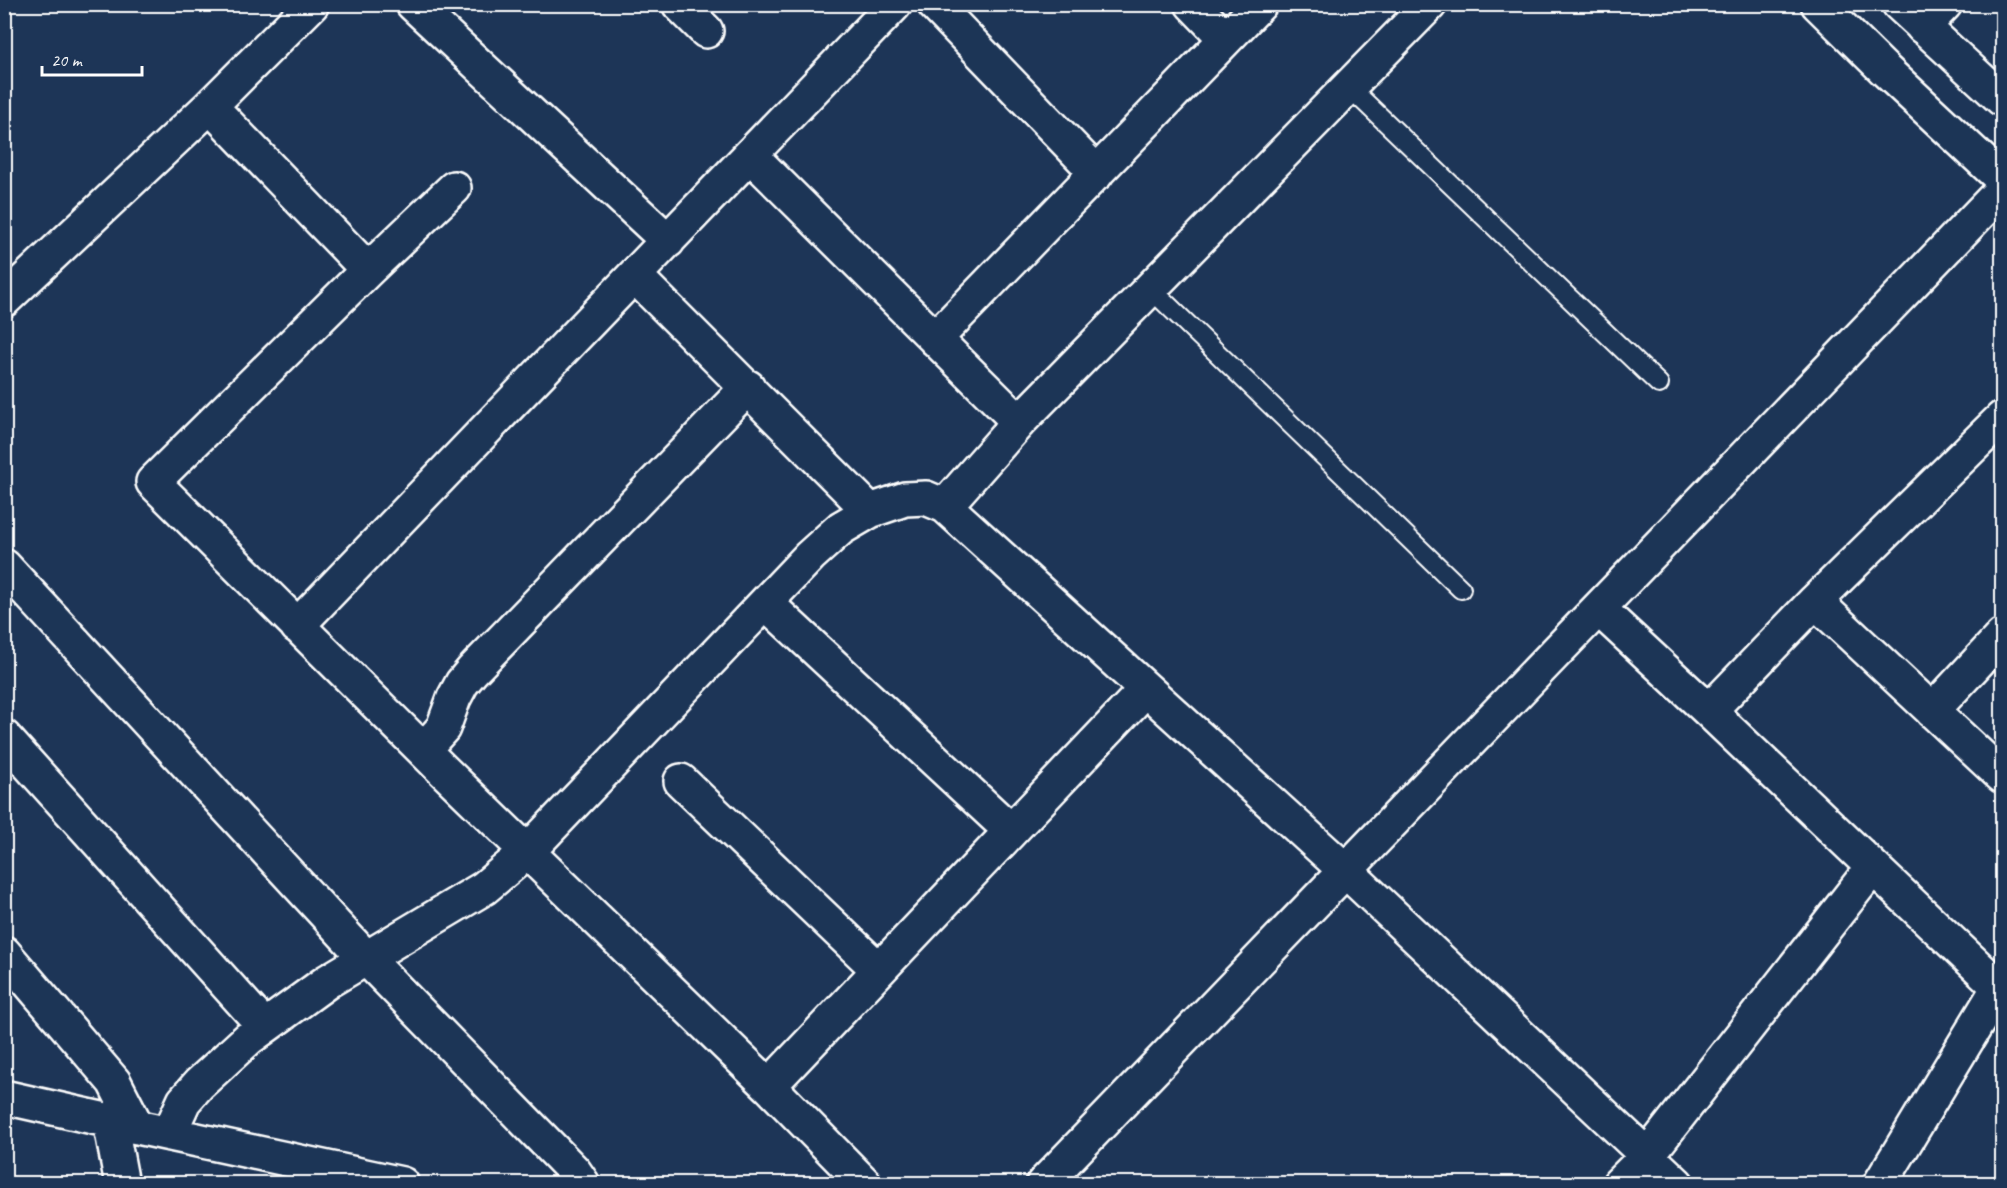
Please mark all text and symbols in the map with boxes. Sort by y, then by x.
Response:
scale bar [42,39,142,77]
text: 20 m [51,49,84,71]

